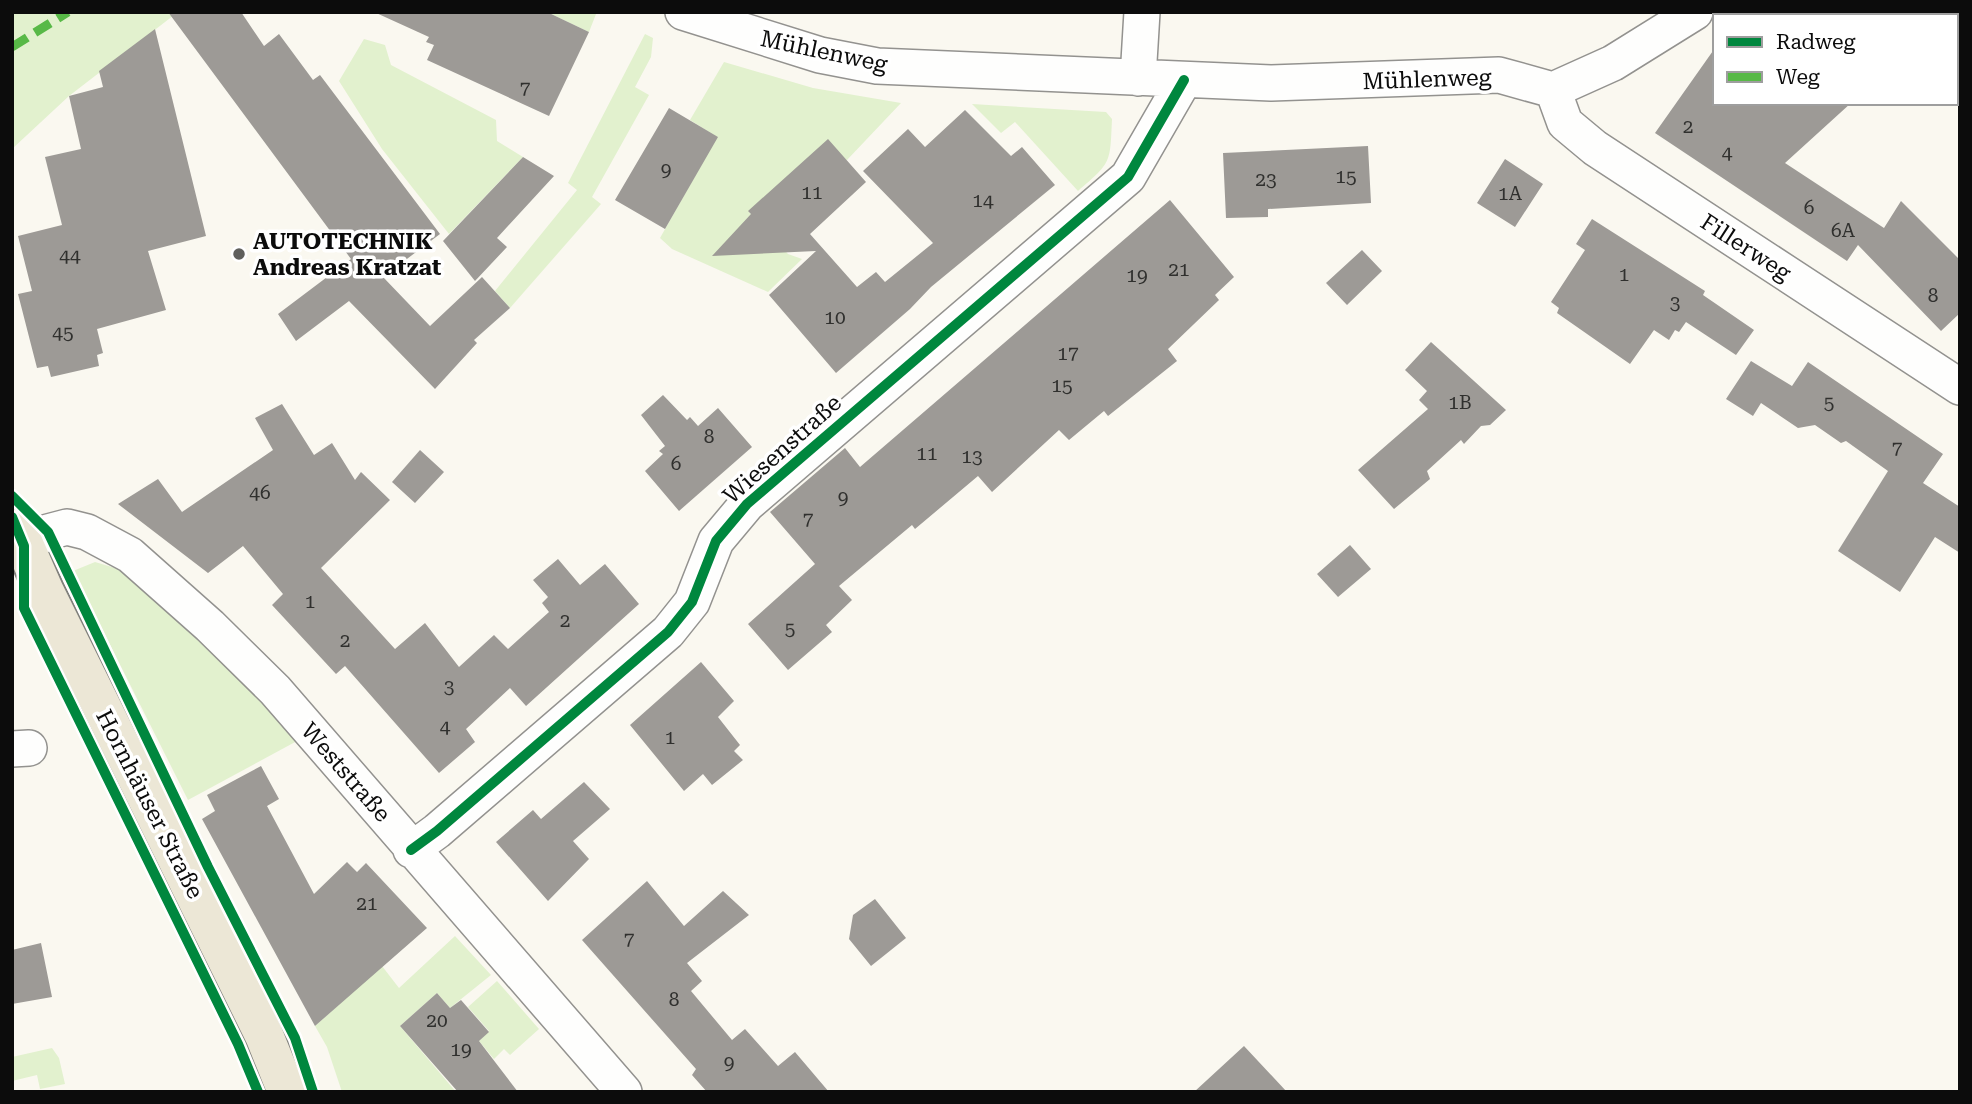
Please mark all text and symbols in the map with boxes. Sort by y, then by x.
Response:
legend [1713,14,1958,105]
street label: Mühlenweg [758,25,890,78]
text: Radweg [1776,30,1855,54]
street label: Mühlenweg [1362,64,1492,95]
text: Weg [1776,65,1820,89]
house number: 7 [520,77,531,100]
house number: 2 [1683,115,1693,138]
house number: 4 [1722,141,1733,164]
house number: 9 [661,158,671,181]
house number: 15 [1335,165,1357,188]
house number: 23 [1255,168,1277,191]
house number: 11 [801,181,823,204]
house number: 1A [1498,182,1523,205]
house number: 14 [972,189,994,212]
house number: 6 [1804,196,1814,219]
street label: Fillerweg [1696,208,1796,287]
house number: 6A [1831,219,1856,242]
place label: AUTOTECHNIK Andreas Kratzat [253,228,441,281]
house number: 44 [59,244,81,267]
marker: AUTOTECHNIK Andreas Kratzat [231,246,247,262]
house number: 21 [1168,258,1190,281]
house number: 1 [1619,263,1629,286]
house number: 19 [1126,264,1148,287]
house number: 8 [1928,284,1938,307]
house number: 3 [1670,291,1680,314]
house number: 10 [824,306,846,329]
house number: 45 [52,321,74,344]
house number: 17 [1057,342,1079,365]
house number: 15 [1051,374,1073,397]
street label: Wiesenstraße [718,389,847,509]
house number: 1B [1448,391,1472,414]
house number: 5 [1824,391,1834,414]
house number: 8 [704,425,714,448]
house number: 7 [1892,437,1903,460]
house number: 11 [916,442,938,465]
house number: 13 [961,445,983,468]
house number: 6 [671,452,681,475]
house number: 46 [249,481,271,504]
house number: 9 [838,486,848,509]
house number: 7 [803,508,814,531]
house number: 1 [305,590,315,613]
house number: 2 [560,609,570,632]
house number: 5 [785,617,795,640]
house number: 2 [340,629,350,652]
house number: 3 [444,675,454,698]
street label: Hornhäuser Straße [90,705,209,903]
house number: 4 [440,715,451,738]
street label: Weststraße [295,717,396,827]
house number: 1 [665,726,675,749]
house number: 21 [356,892,378,915]
house number: 7 [624,928,635,951]
house number: 8 [669,988,679,1011]
house number: 20 [426,1009,448,1032]
house number: 19 [450,1038,472,1061]
house number: 9 [724,1051,734,1074]

